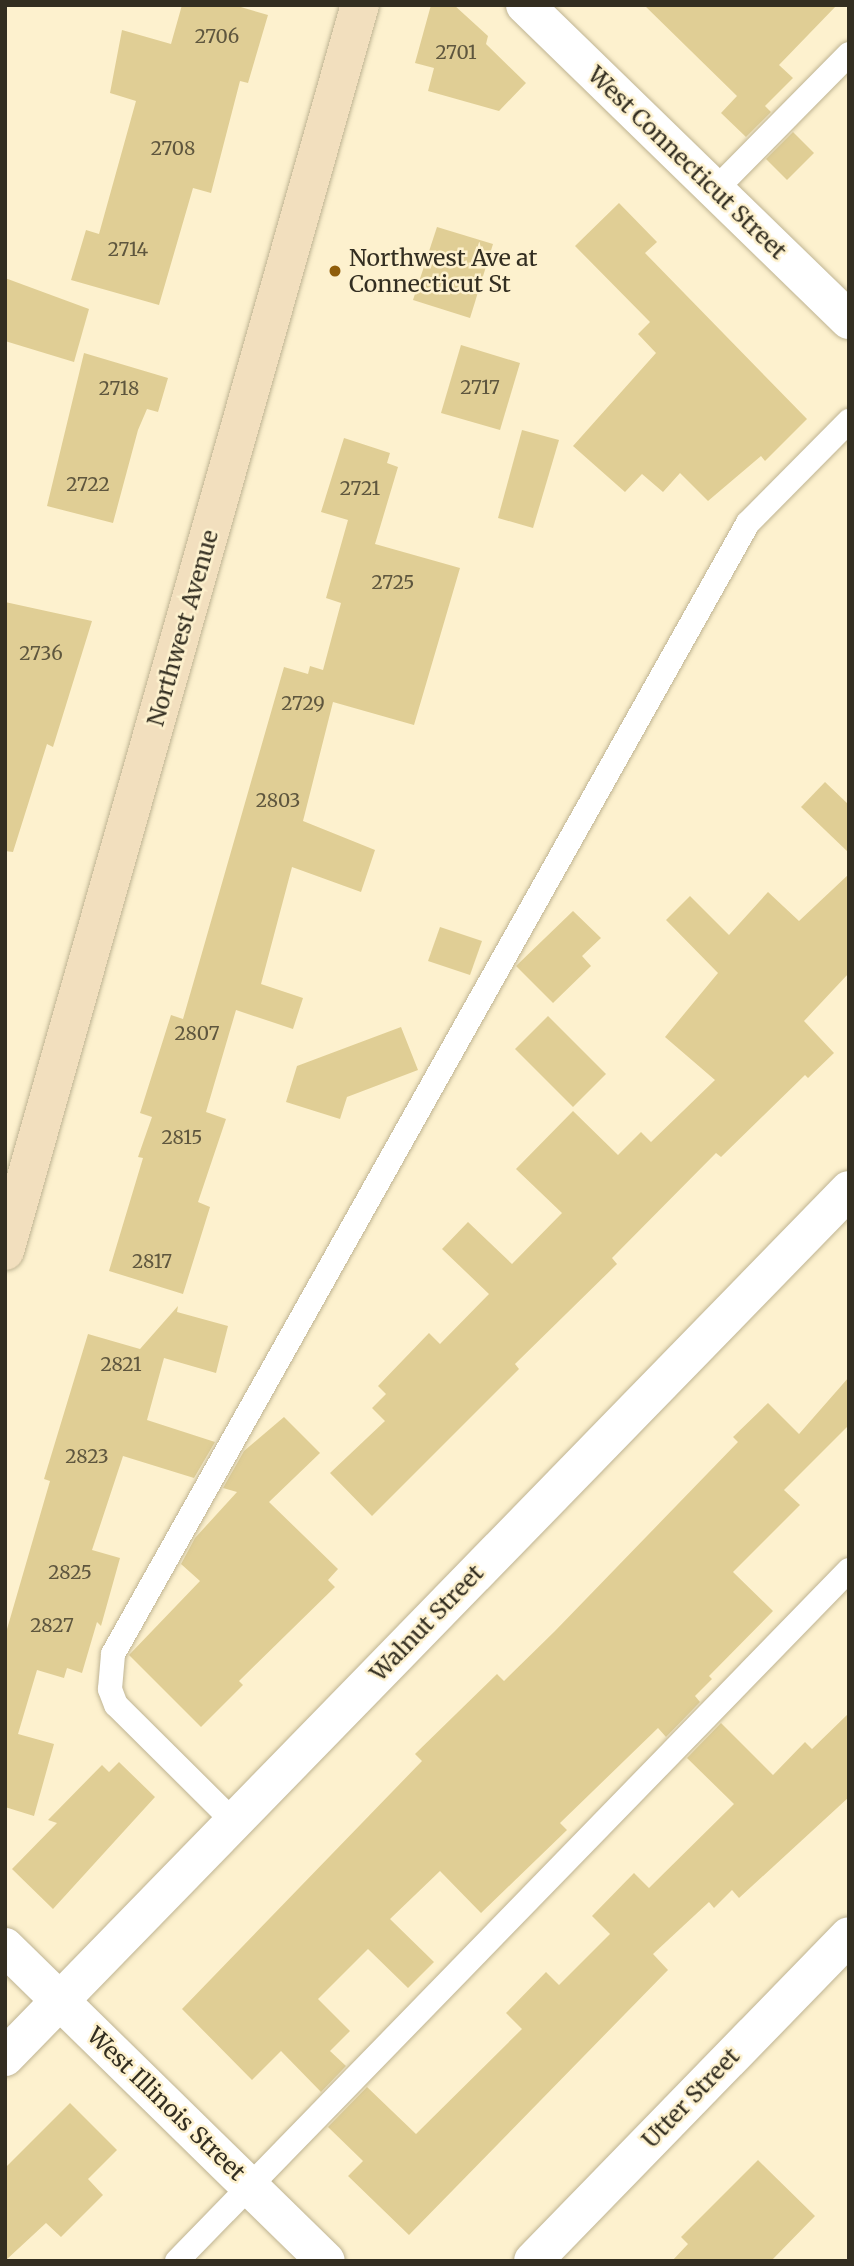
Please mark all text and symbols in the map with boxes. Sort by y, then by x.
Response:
house number: 2706 [195,26,239,48]
house number: 2701 [435,42,477,64]
street label: West Connecticut Street [582,61,792,265]
house number: 2708 [151,138,195,160]
house number: 2714 [108,239,148,261]
place label: Northwest Ave at Connecticut St [349,244,537,298]
marker: Northwest Ave at Connecticut St [327,263,343,279]
house number: 2717 [460,377,500,399]
house number: 2718 [99,378,139,400]
house number: 2722 [66,474,110,496]
house number: 2721 [340,478,380,500]
street label: Northwest Avenue [142,527,224,729]
house number: 2725 [372,572,414,594]
house number: 2736 [19,643,63,665]
house number: 2729 [281,693,325,715]
house number: 2803 [256,790,300,812]
house number: 2807 [175,1023,219,1045]
house number: 2815 [162,1127,202,1149]
house number: 2817 [132,1251,172,1273]
house number: 2821 [100,1354,142,1376]
house number: 2823 [65,1446,109,1468]
street label: Walnut Street [365,1559,489,1687]
house number: 2825 [48,1562,92,1584]
house number: 2827 [30,1615,74,1637]
street label: West Illinois Street [81,2022,251,2186]
street label: Utter Street [637,2042,745,2154]

